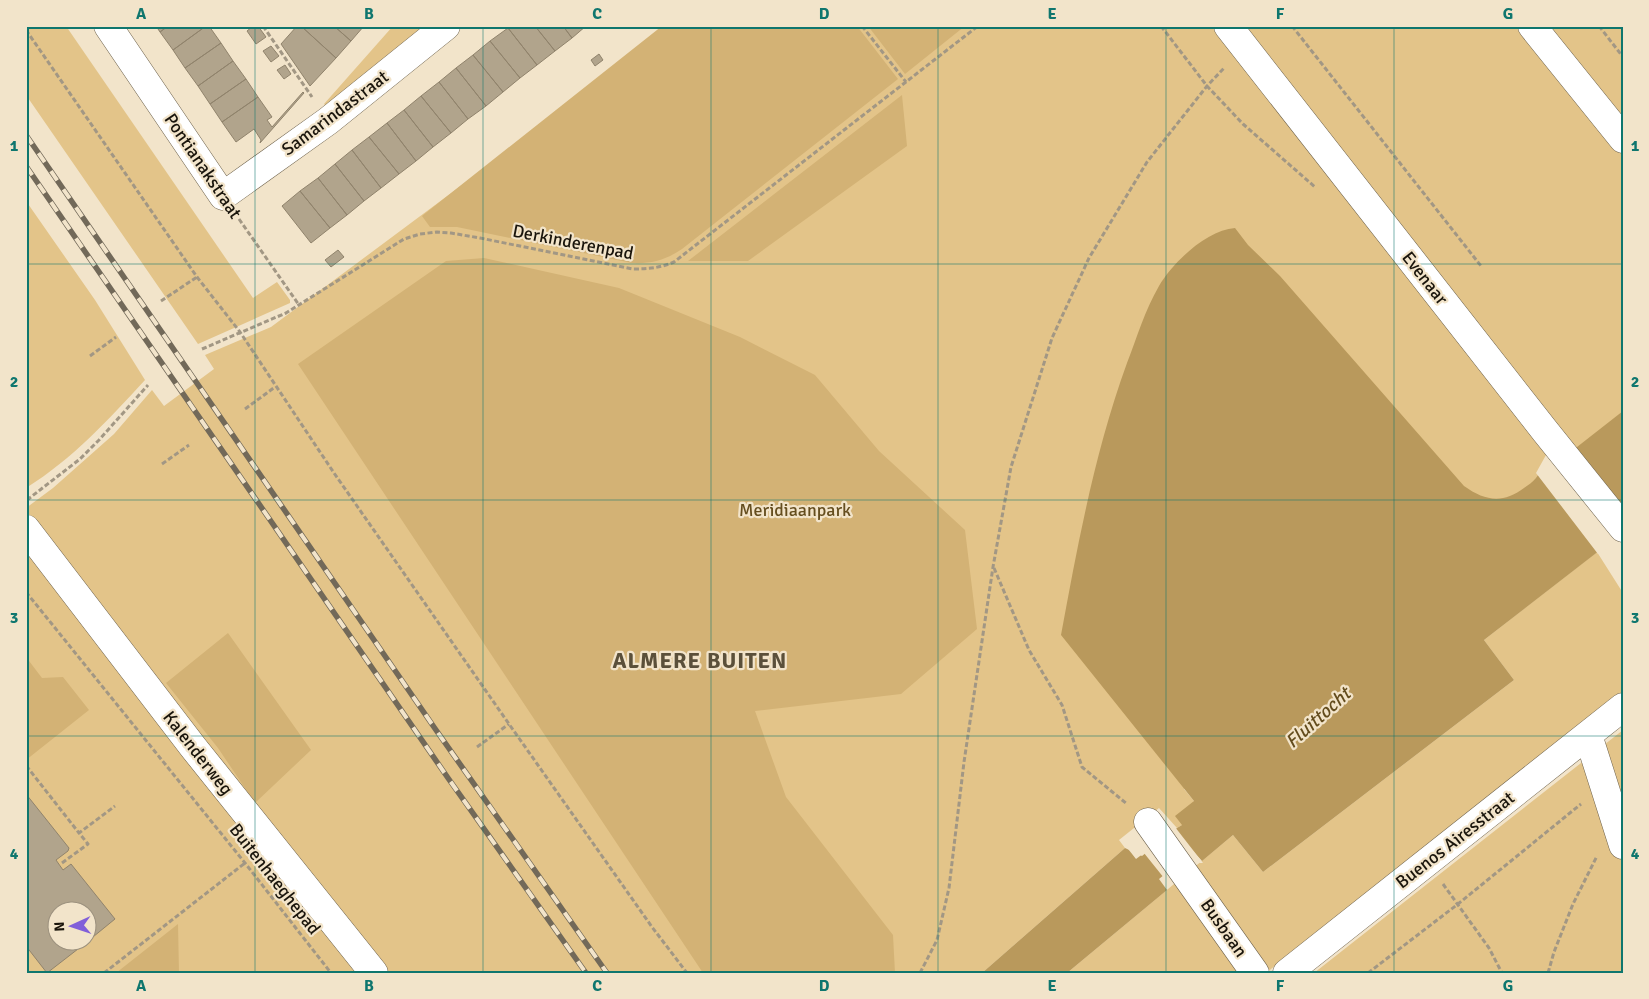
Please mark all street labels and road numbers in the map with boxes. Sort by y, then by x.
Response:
street label: Samarindastraat [277,66,393,160]
street label: Pontianakstraat [160,109,246,223]
street label: Derkinderenpad [511,219,635,265]
street label: Evenaar [1397,247,1453,309]
street label: Kalenderweg [158,707,238,799]
street label: Buenos Airesstraat [1391,787,1519,893]
street label: Buitenhaeghepad [225,819,325,939]
street label: Busbaan [1196,895,1252,961]

